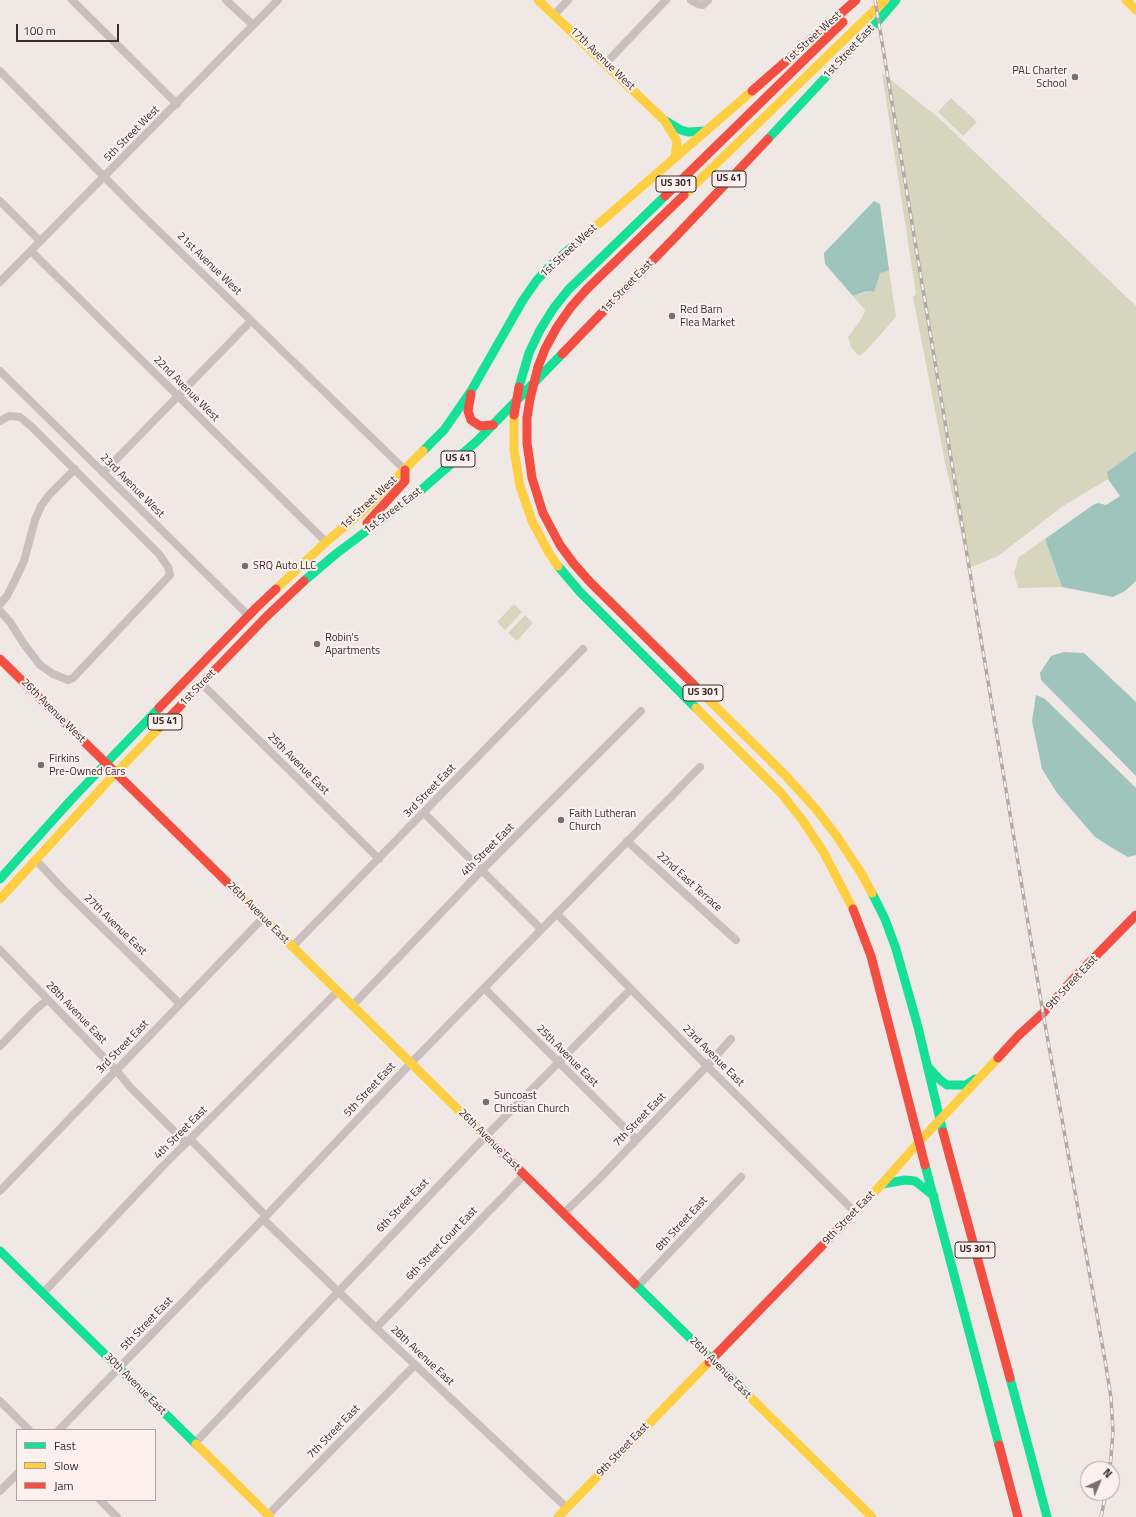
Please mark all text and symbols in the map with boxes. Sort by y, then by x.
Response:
street label: 1st Street West [782,9,844,67]
scale bar [18,16,121,42]
text: 100 m [23,21,56,40]
street label: 1st Street East [821,22,877,82]
street label: 17th Avenue West [567,25,637,93]
place label: PAL Charter School [1012,64,1067,90]
marker: PAL Charter School [1070,72,1080,82]
street label: 5th Street West [101,103,163,165]
road number: US 41 [712,171,746,187]
road number: US 301 [656,176,696,192]
street label: 1st Street West [538,221,600,281]
street label: 21st Avenue West [174,230,244,298]
street label: 1st Street East [598,258,656,316]
place label: Red Barn Flea Market [680,303,735,329]
marker: Red Barn Flea Market [667,311,677,321]
street label: 22nd Avenue West [150,353,222,425]
street label: 23rd Avenue West [97,451,167,521]
road number: US 41 [441,451,475,467]
street label: 1st Street West [338,473,400,533]
street label: 1st Street East [362,485,424,537]
place label: SRQ Auto LLC [253,559,316,573]
marker: SRQ Auto LLC [240,561,250,571]
place label: Robin's Apartments [325,631,380,657]
marker: Robin's Apartments [312,639,322,649]
street label: 1st Street [177,667,219,709]
street label: 26th Avenue West [18,676,88,746]
road number: US 301 [683,685,723,701]
road number: US 41 [148,714,182,730]
street label: 25th Avenue East [264,730,332,798]
place label: Firkins Pre-Owned Cars [49,752,125,778]
marker: Firkins Pre-Owned Cars [36,760,46,770]
street label: 3rd Street East [401,761,459,821]
place label: Faith Lutheran Church [569,807,636,833]
marker: Faith Lutheran Church [556,815,566,825]
street label: 4th Street East [459,821,517,879]
street label: 22nd East Terrace [654,849,724,915]
street label: 26th Avenue East [224,879,292,947]
street label: 27th Avenue East [81,892,149,958]
street label: 9th Street East [1043,953,1101,1013]
street label: 28th Avenue East [43,979,109,1047]
street label: 3rd Street East [94,1017,152,1077]
street label: 25th Avenue East [533,1022,601,1090]
street label: 23rd Avenue East [679,1022,747,1090]
street label: 5th Street East [341,1060,399,1120]
place label: Suncoast Christian Church [494,1089,569,1115]
street label: 7th Street East [611,1090,669,1150]
marker: Suncoast Christian Church [481,1097,491,1107]
street label: 4th Street East [152,1104,210,1162]
street label: 26th Avenue East [455,1106,523,1174]
street label: 6th Street East [374,1176,432,1236]
street label: 9th Street East [820,1188,878,1248]
street label: 8th Street East [653,1194,711,1254]
street label: 6th Street Court East [403,1204,481,1284]
road number: US 301 [955,1242,995,1258]
street label: 5th Street East [118,1294,176,1354]
street label: 28th Avenue East [388,1323,456,1389]
street label: 26th Avenue East [686,1334,754,1402]
street label: 30th Avenue East [101,1350,169,1418]
street label: 7th Street East [305,1402,363,1462]
street label: 9th Street East [594,1420,652,1480]
legend [16,1429,156,1501]
text: Fast [54,1436,76,1455]
text: Slow [54,1456,79,1475]
north arrow [1080,1461,1120,1501]
text: N [1099,1465,1116,1481]
text: Jam [54,1476,74,1495]

